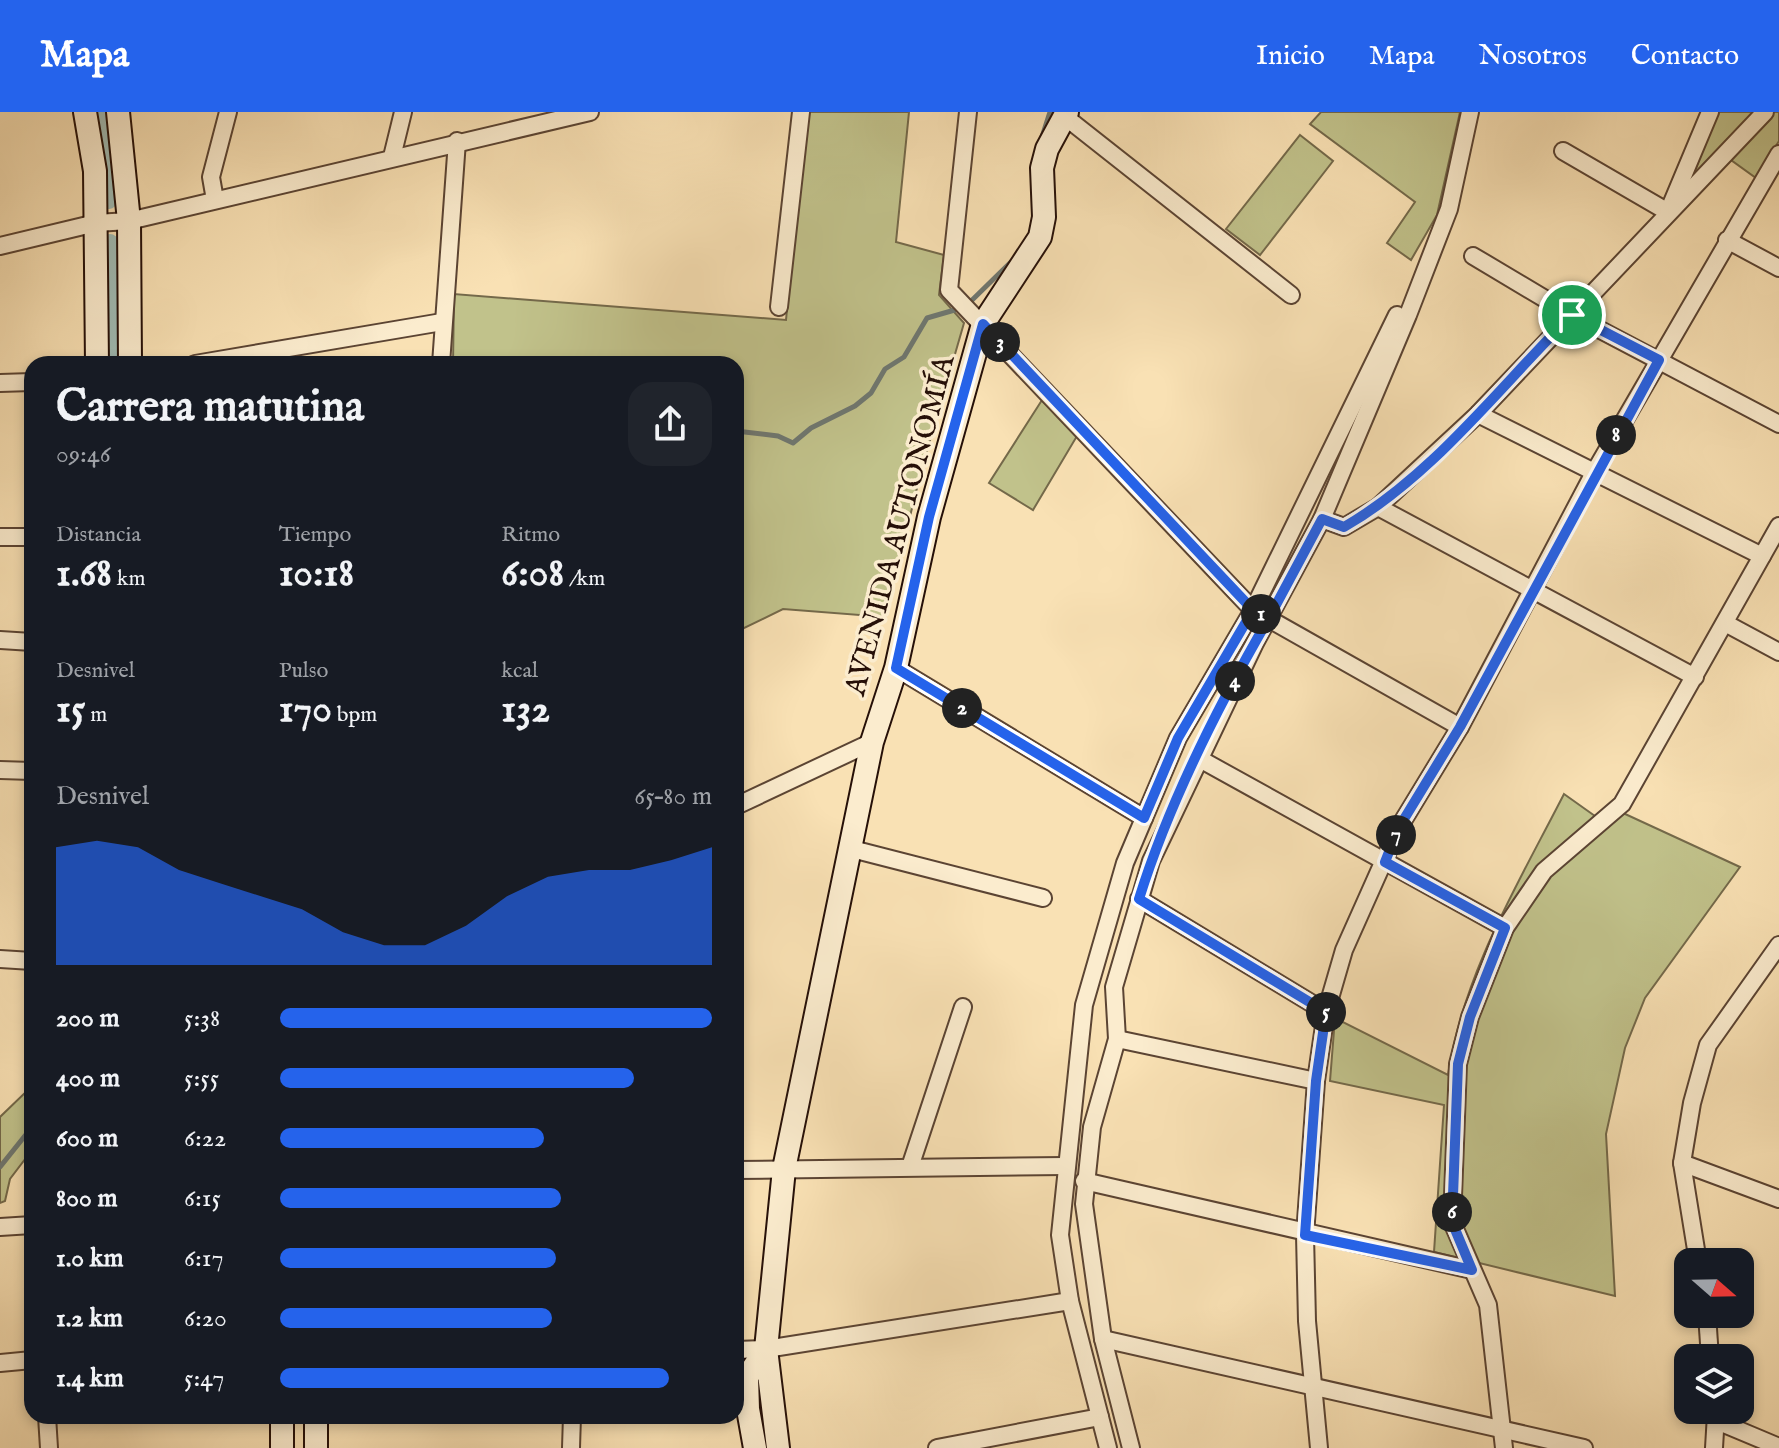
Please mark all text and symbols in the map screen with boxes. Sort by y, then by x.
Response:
text: Mapa [40,32,129,80]
text: Inicio [1256,39,1325,74]
text: Mapa [1369,39,1435,74]
text: Nosotros [1479,39,1587,74]
text: Contacto [1631,39,1739,74]
pin [1538,281,1606,349]
icon: arrive [1550,293,1594,337]
pin: 3 [980,322,1020,362]
text: 3 [996,328,1004,356]
street label: AVENIDA AUTONOMÍA [837,350,965,701]
text: Carrera matutina [56,380,364,436]
button: share [628,382,712,466]
pin: 8 [1596,415,1636,455]
text: 8 [1612,421,1620,449]
text: 09:46 [56,438,111,471]
text: Distancia [56,521,141,549]
text: Tiempo [279,521,351,549]
text: Ritmo [501,521,560,549]
text: 1.68 [56,549,112,600]
text: 10:18 [279,549,354,600]
text: 6:08 [501,549,564,600]
text: km [112,565,146,593]
text: /km [564,565,605,593]
pin: 1 [1241,594,1281,634]
text: 1 [1257,600,1265,628]
text: Desnivel [56,657,135,685]
text: Pulso [279,657,328,685]
text: kcal [501,657,538,685]
pin: 4 [1215,661,1255,701]
text: 4 [1230,667,1240,695]
text: 15 [56,685,85,736]
text: 170 [279,685,332,736]
text: 132 [501,685,550,736]
pin: 2 [942,688,982,728]
text: 2 [957,694,967,722]
text: m [85,701,107,729]
text: bpm [332,701,377,729]
text: Desnivel [56,780,149,813]
text: 65–80 m [634,780,712,813]
pin: 7 [1376,815,1416,855]
text: 7 [1391,821,1401,849]
pin: 5 [1306,992,1346,1032]
text: 5 [1322,998,1330,1026]
text: 200 m [56,1002,120,1035]
text: 5:38 [184,1002,220,1035]
text: 400 m [56,1062,120,1095]
text: 5:55 [184,1062,219,1095]
text: 600 m [56,1122,118,1155]
text: 6:22 [184,1122,226,1155]
text: 800 m [56,1182,118,1215]
text: 6:15 [184,1182,221,1215]
pin: 6 [1432,1192,1472,1232]
text: 6 [1447,1198,1457,1226]
text: 1.0 km [56,1242,124,1275]
text: 6:17 [184,1242,224,1275]
north arrow [1674,1248,1754,1328]
map controls [1674,1248,1754,1424]
text: 1.2 km [56,1302,123,1335]
text: 6:20 [184,1302,227,1335]
button: layers [1674,1344,1754,1424]
text: 1.4 km [56,1362,124,1395]
text: 5:47 [184,1362,224,1395]

